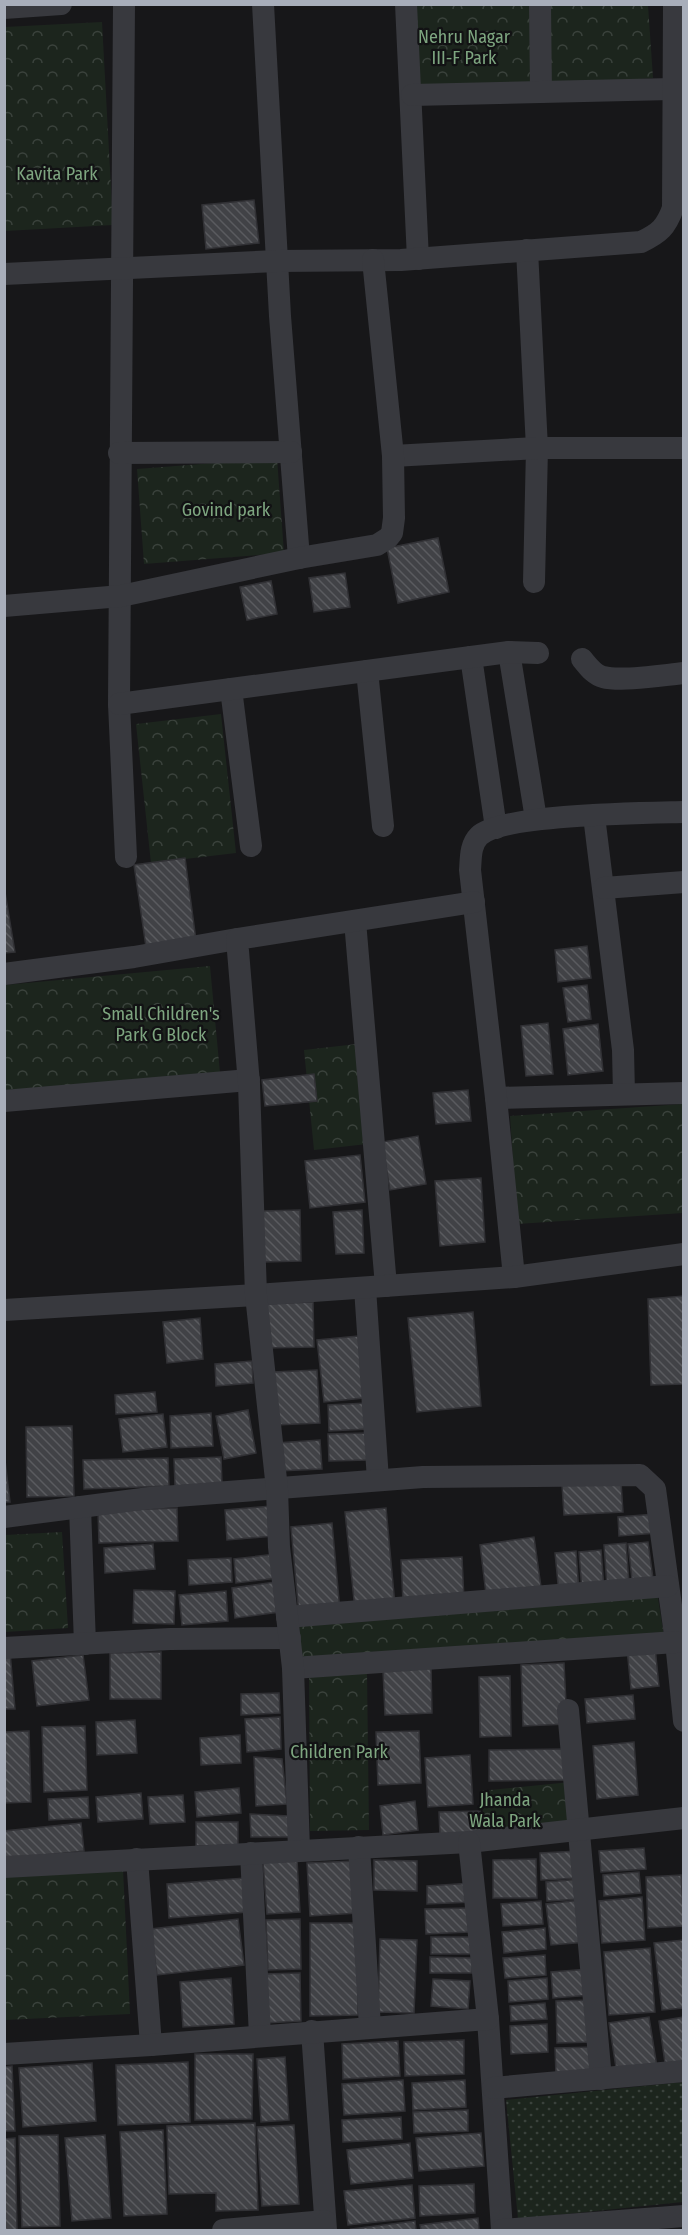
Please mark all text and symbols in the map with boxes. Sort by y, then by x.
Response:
park label: Nehru Nagar III-F Park [418,26,511,69]
park label: Kavita Park [16,163,98,185]
park label: Govind park [182,499,271,521]
park label: Small Children's Park G Block [102,1003,220,1046]
park label: Children Park [290,1741,388,1763]
park label: Jhanda Wala Park [469,1789,541,1832]

